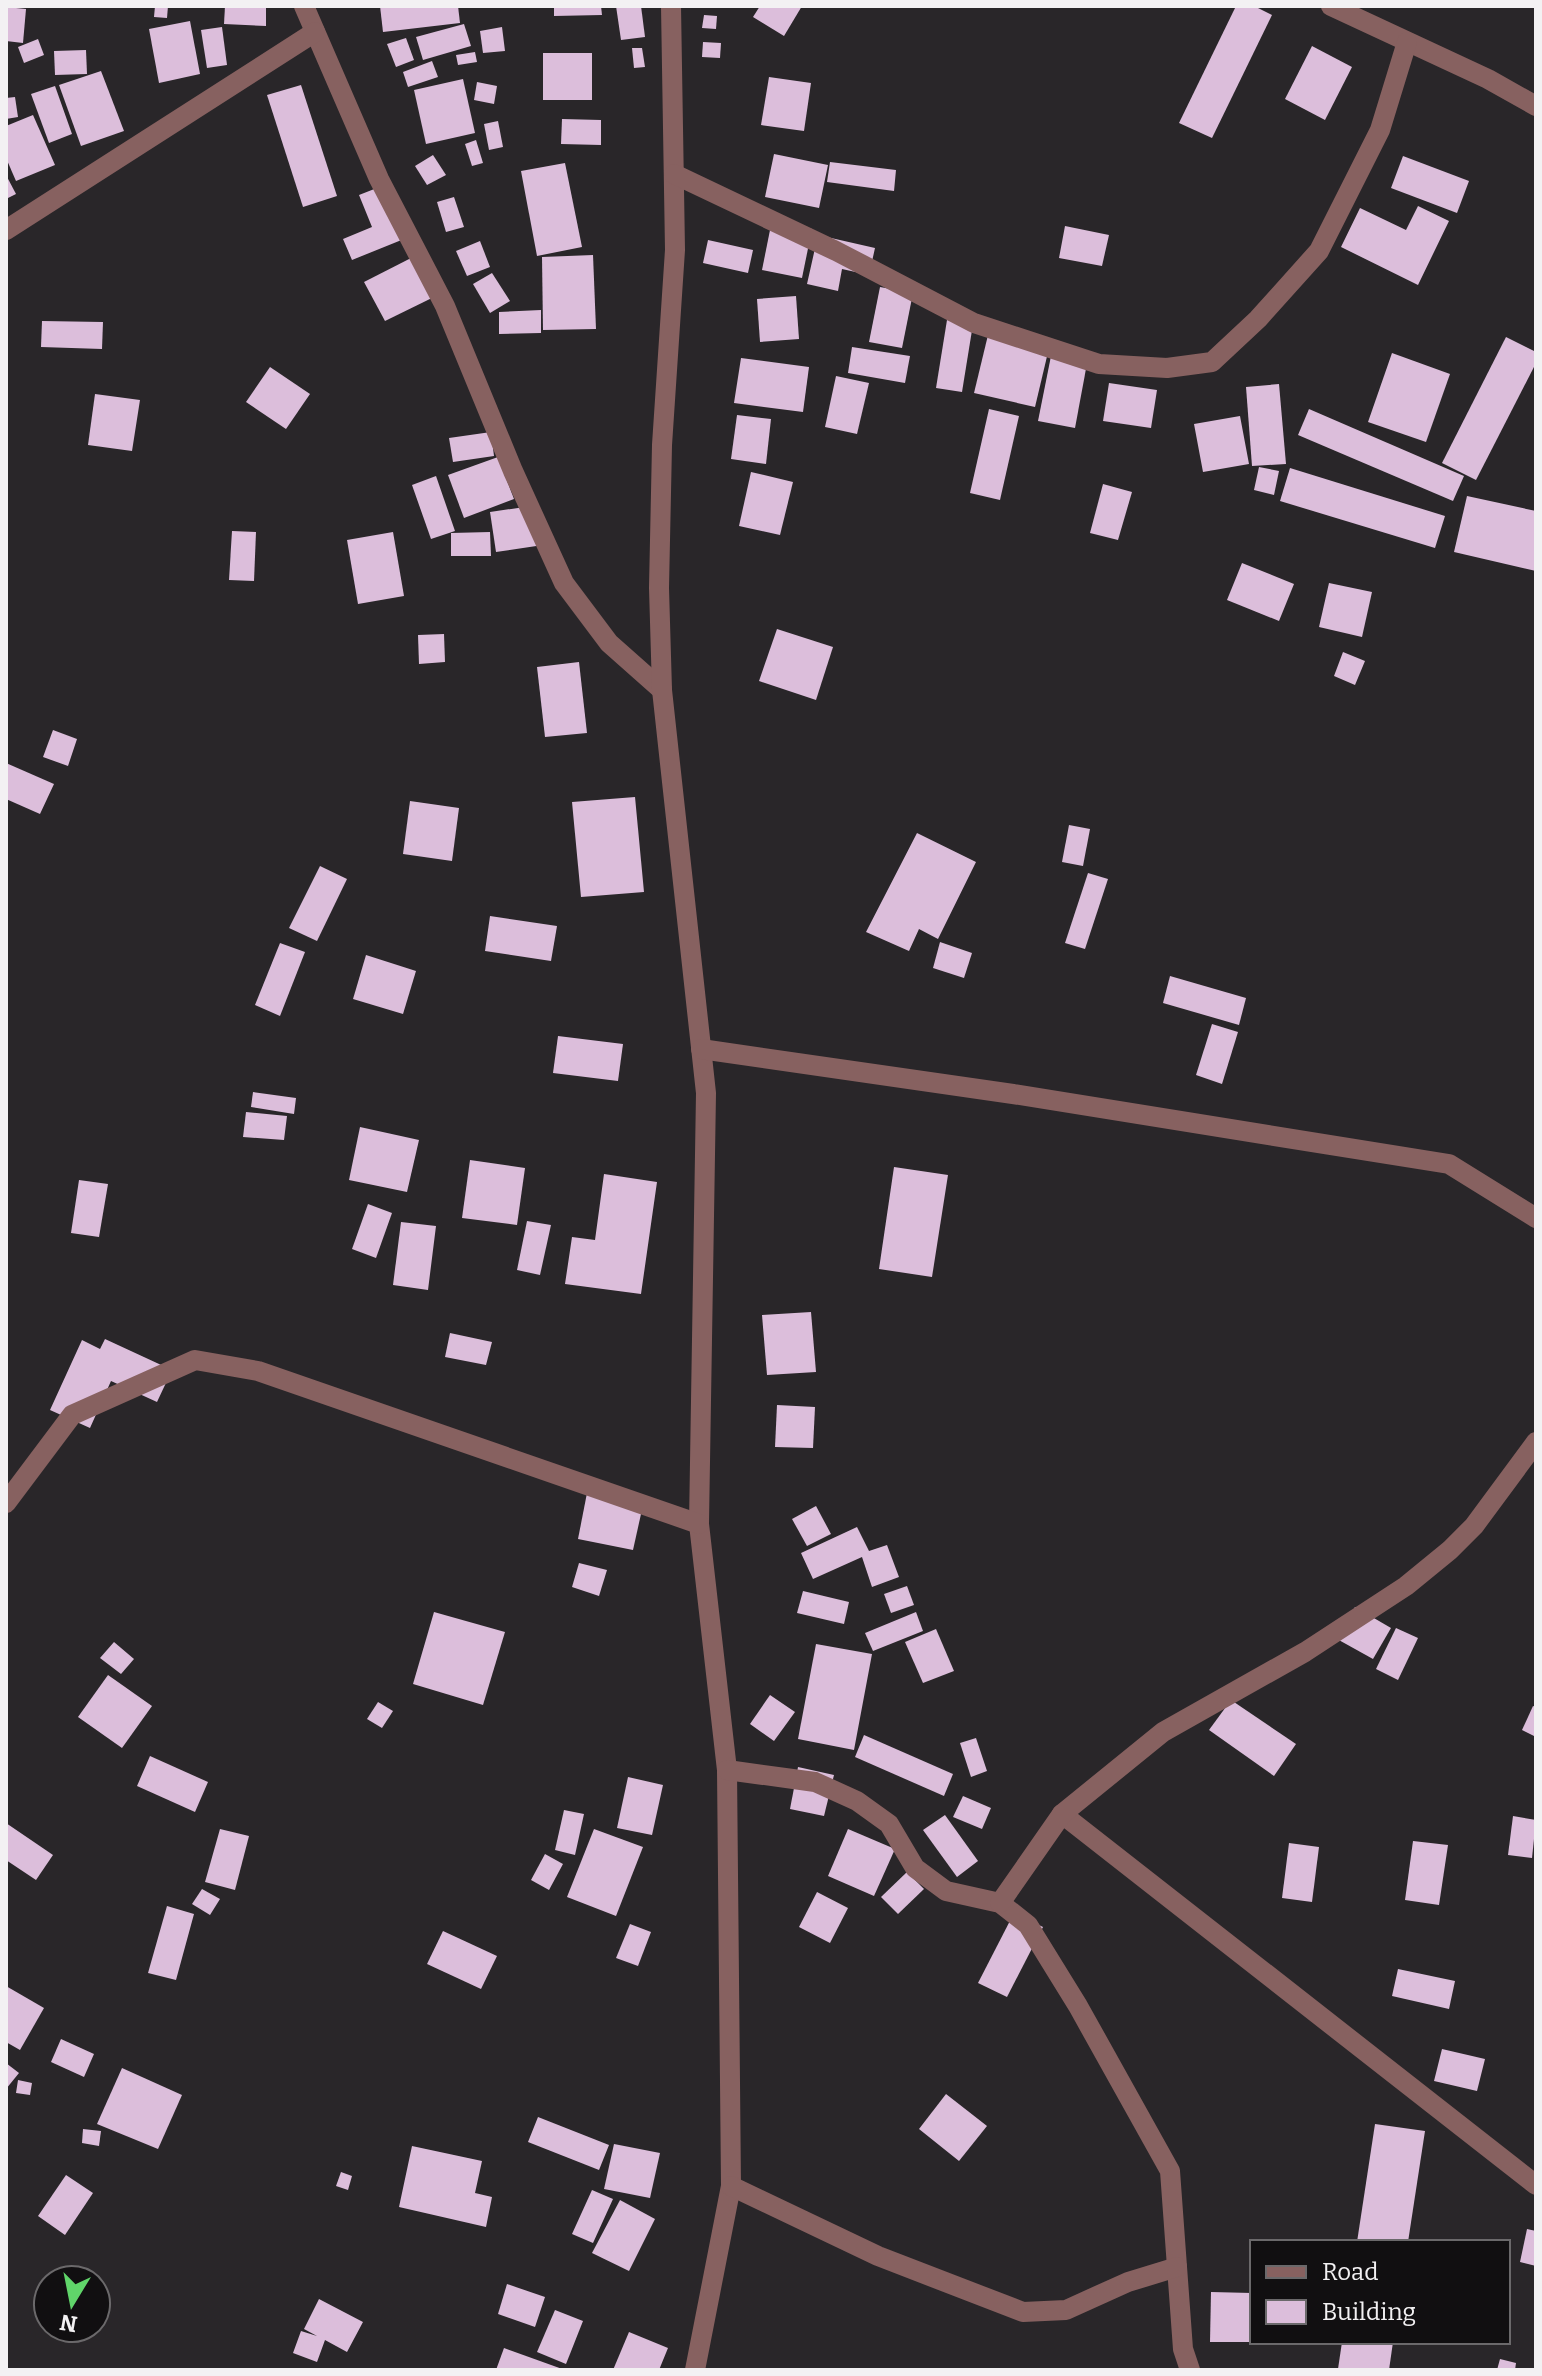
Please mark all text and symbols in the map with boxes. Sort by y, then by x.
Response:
legend [1250,2240,1510,2344]
text: Road [1322,2258,1378,2286]
north arrow [32,2264,112,2344]
text: Building [1322,2298,1416,2326]
text: N [58,2308,79,2338]

